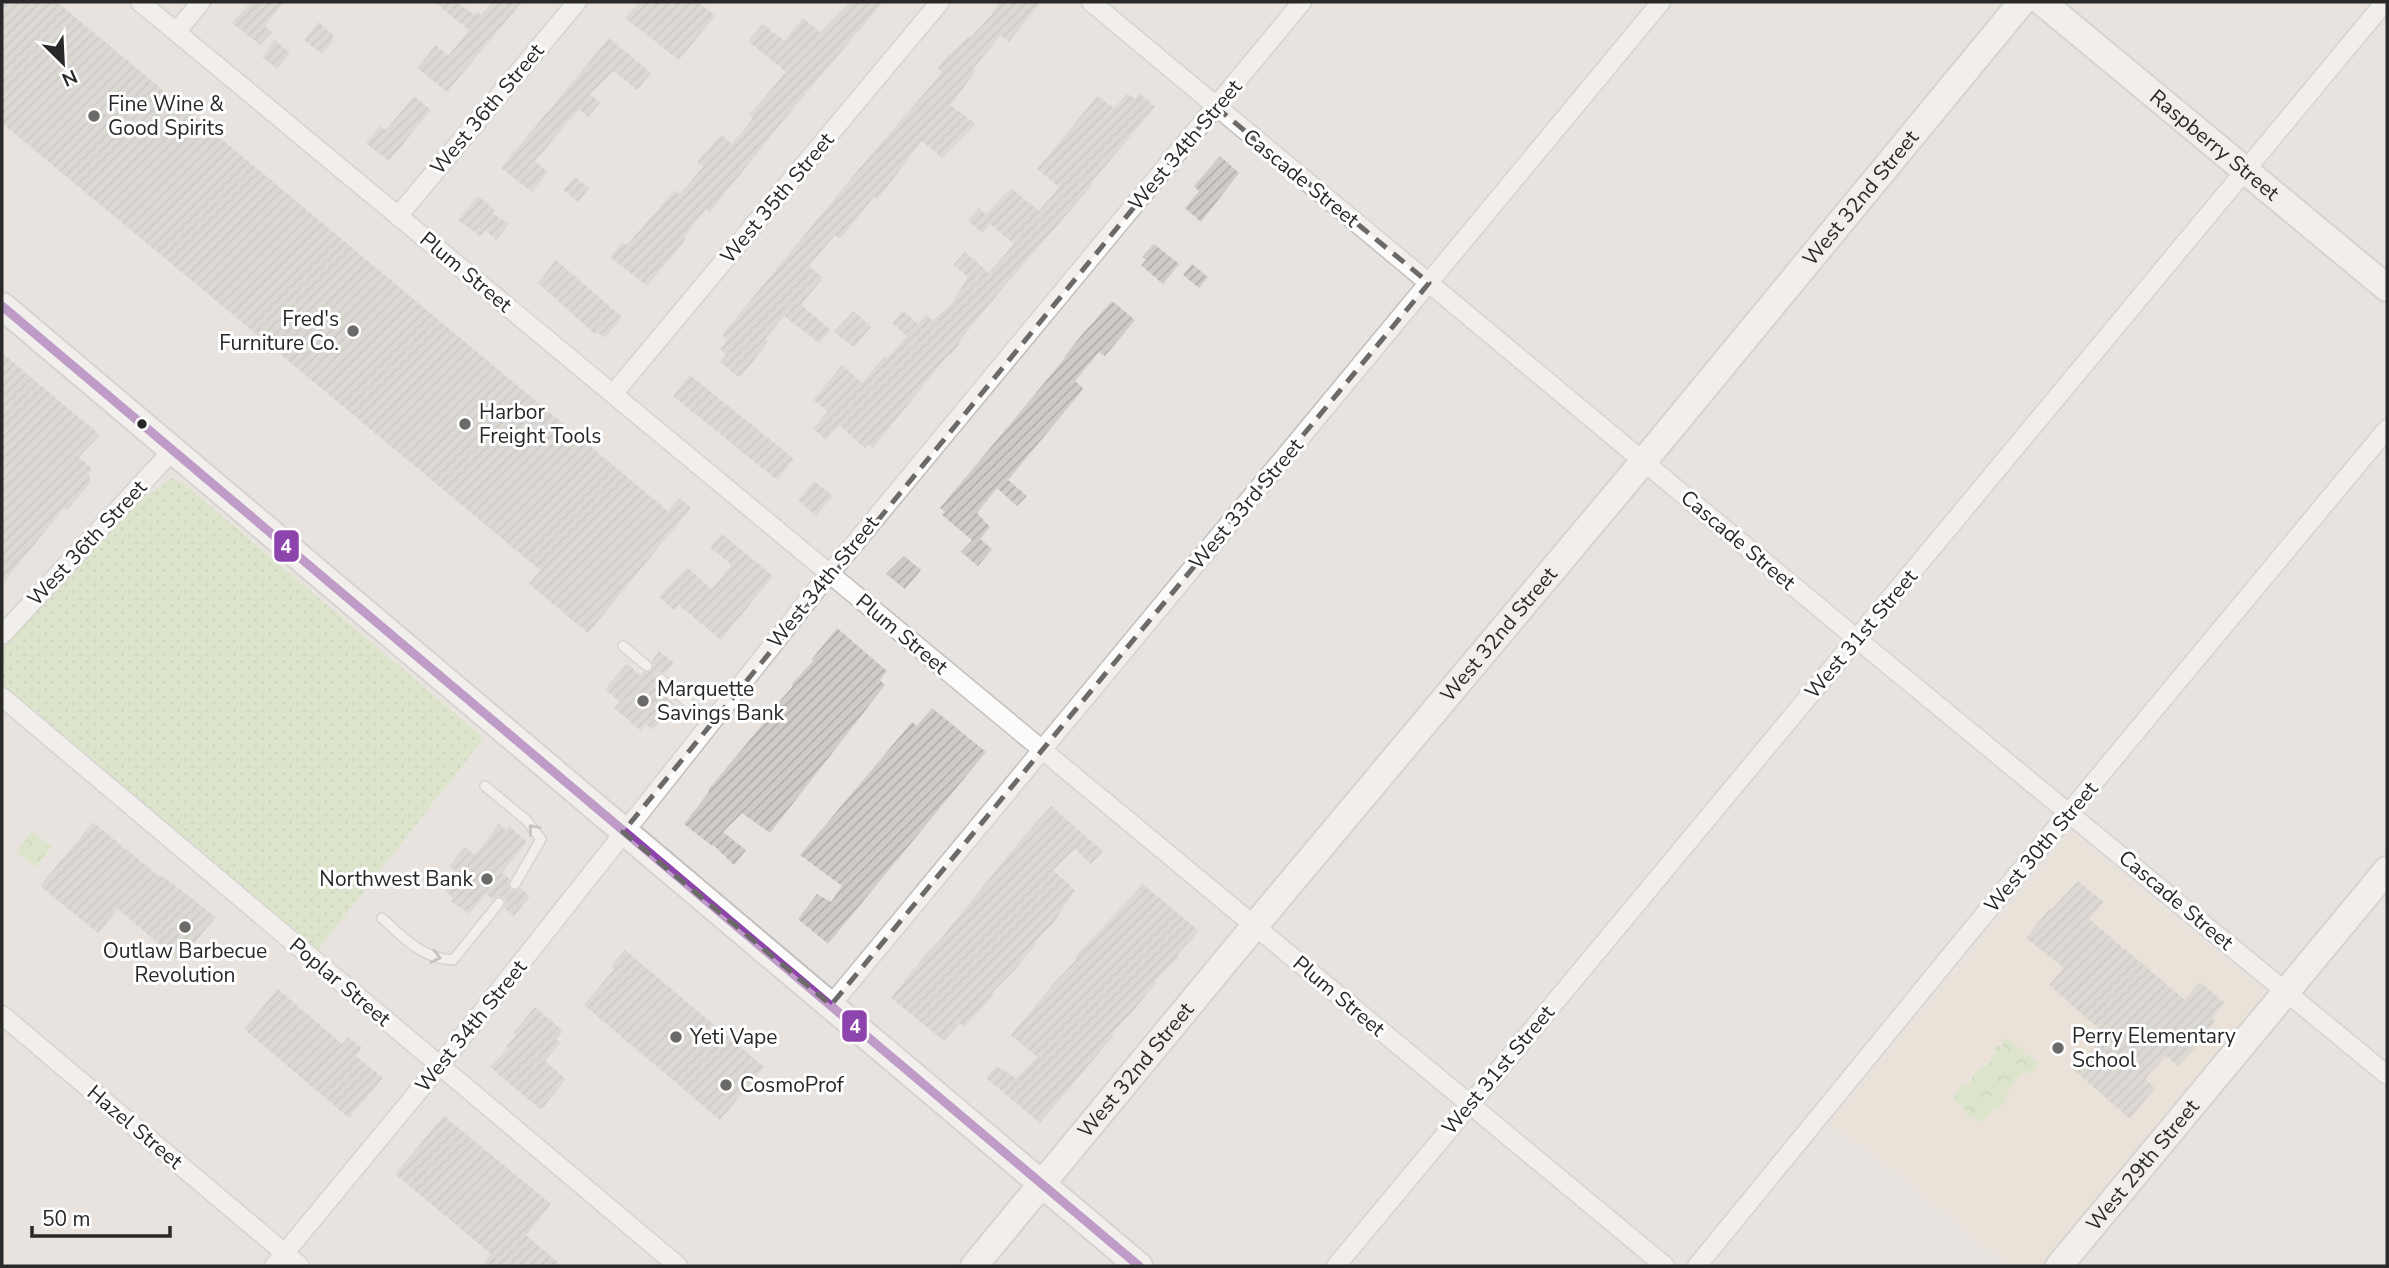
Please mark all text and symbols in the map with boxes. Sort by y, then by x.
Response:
north arrow [28,28,98,98]
street label: West 36th Street [424,37,551,180]
text: N [58,63,81,92]
street label: West 34th Street [1122,73,1249,216]
street label: Raspberry Street [2144,83,2286,207]
place label: Fine Wine & Good Spirits [108,90,224,142]
marker: Fine Wine & Good Spirits [86,108,102,124]
street label: Cascade Street [1237,122,1365,234]
street label: West 32nd Street [1796,124,1925,272]
street label: West 35th Street [714,126,841,269]
street label: Plum Street [414,225,518,319]
place label: Fred's Furniture Co. [219,305,339,357]
marker: Fred's Furniture Co. [345,323,361,339]
place label: Harbor Freight Tools [479,398,601,450]
marker: Harbor Freight Tools [457,416,473,432]
unlabelled marker [135,417,149,431]
street label: West 33rd Street [1183,432,1310,576]
street label: West 36th Street [21,473,153,612]
street label: Cascade Street [1675,484,1802,597]
street label: West 34th Street [761,509,886,654]
line badge: 4 [273,529,300,563]
text: 4 [280,534,292,560]
street label: West 32nd Street [1434,561,1564,708]
street label: West 31st Street [1799,563,1924,705]
street label: Plum Street [850,587,954,681]
place label: Marquette Savings Bank [657,675,785,727]
marker: Marquette Savings Bank [635,693,651,709]
street label: West 30th Street [1978,775,2105,918]
one-way arrow [529,825,541,838]
street label: Cascade Street [2113,844,2240,957]
place label: Northwest Bank [319,865,473,893]
marker: Northwest Bank [479,871,495,887]
marker: Outlaw Barbecue Revolution [177,919,193,935]
street label: Poplar Street [283,931,397,1033]
place label: Outlaw Barbecue Revolution [103,937,267,989]
one-way arrow [430,949,442,963]
street label: Plum Street [1287,949,1391,1043]
street label: West 34th Street [409,953,534,1098]
street label: West 32nd Street [1071,996,1200,1144]
street label: West 31st Street [1436,999,1561,1141]
line badge: 4 [841,1009,868,1043]
text: 4 [849,1014,861,1040]
place label: Perry Elementary School [2072,1022,2236,1074]
place label: Yeti Vape [689,1023,777,1051]
marker: Yeti Vape [668,1029,684,1045]
marker: Perry Elementary School [2050,1040,2066,1056]
place label: CosmoProf [740,1071,845,1099]
marker: CosmoProf [718,1077,734,1093]
street label: Hazel Street [81,1079,189,1176]
street label: West 29th Street [2080,1093,2206,1237]
scale bar [32,1194,170,1238]
text: 50 m [42,1205,91,1233]

